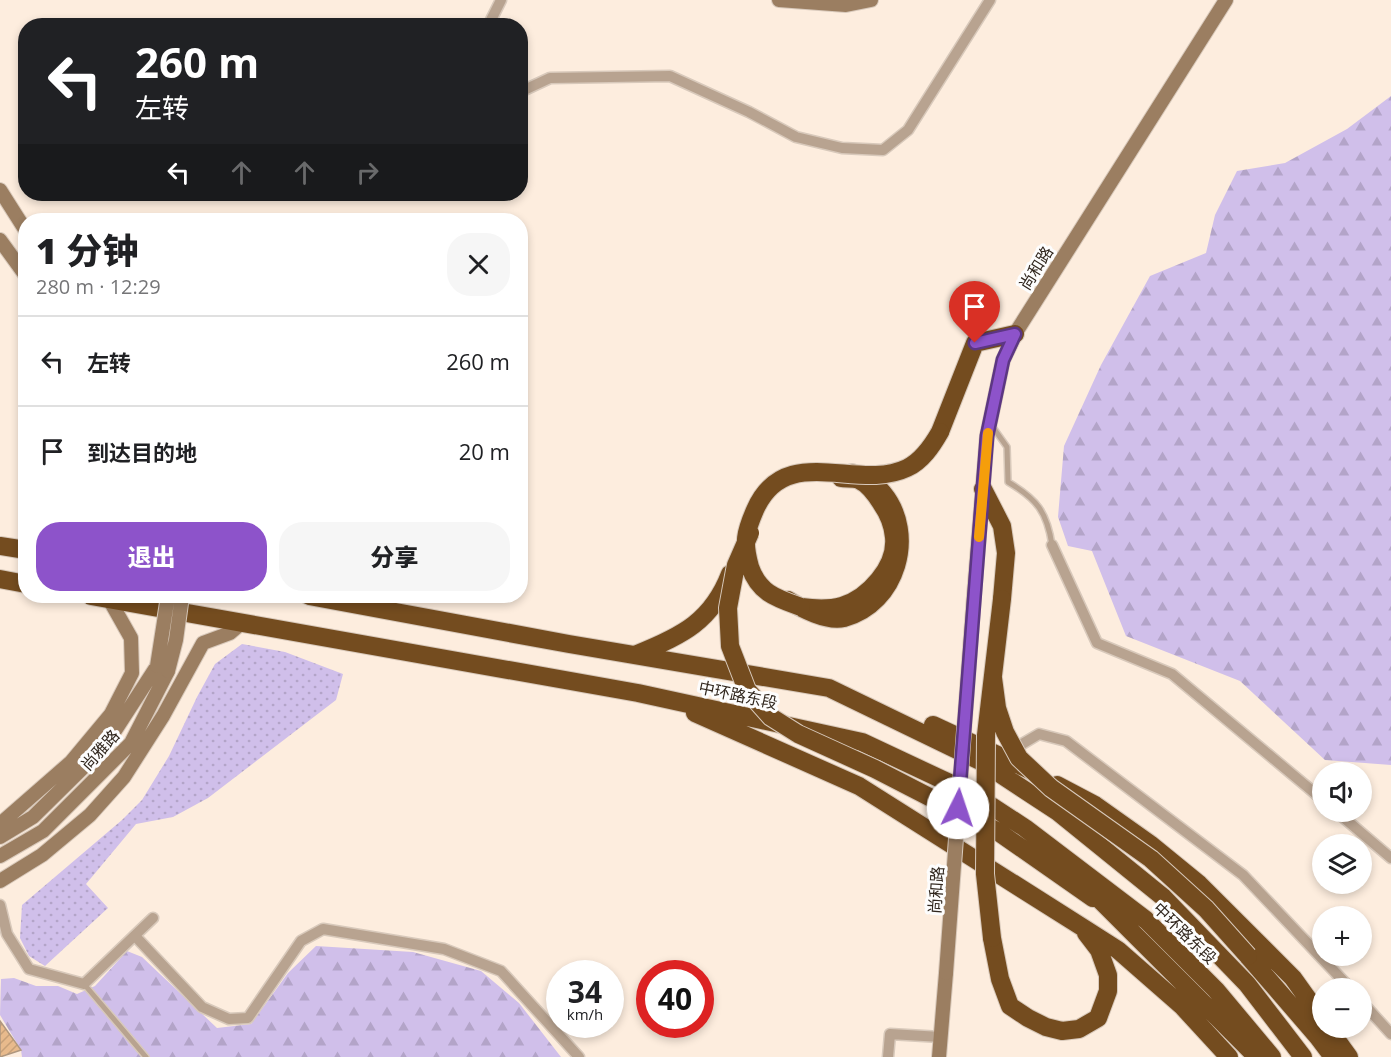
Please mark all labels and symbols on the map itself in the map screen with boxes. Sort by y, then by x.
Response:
street label: 尚和路 [1014,242,1058,294]
pin [949,281,1000,343]
street label: 中环路东段 [697,676,779,714]
street label: 尚雅路 [76,725,124,775]
position arrow [926,776,990,840]
street label: 尚和路 [923,865,949,915]
street label: 中环路东段 [1149,897,1221,969]
speed limit sign: 40 [636,960,714,1038]

